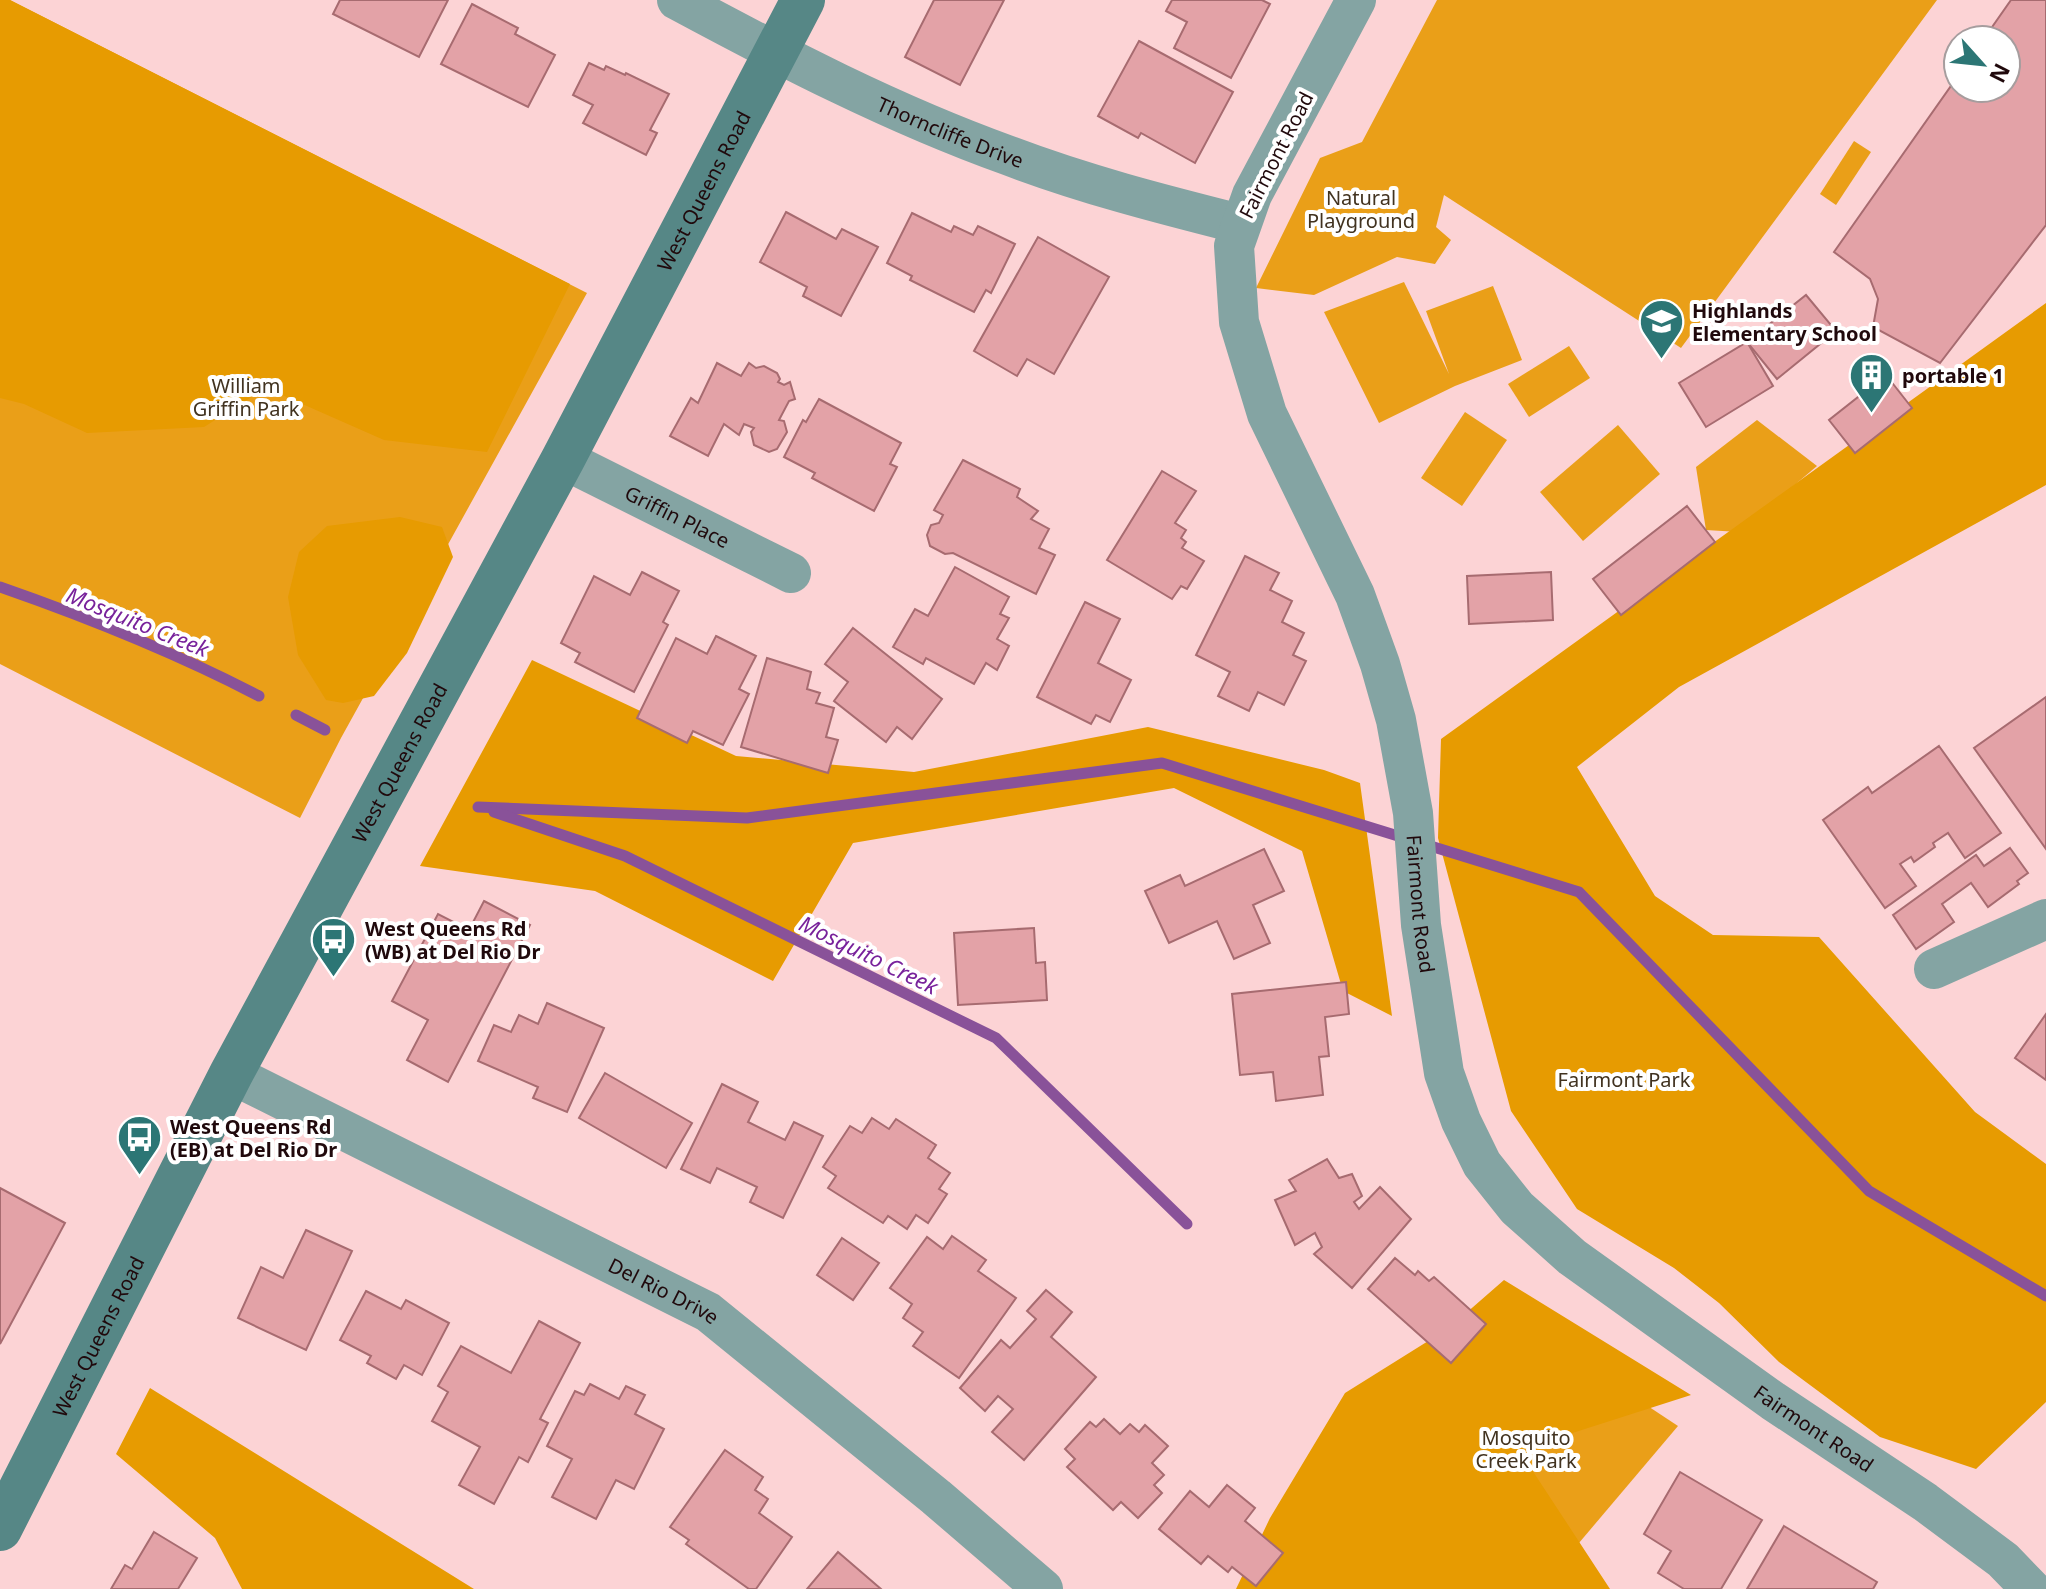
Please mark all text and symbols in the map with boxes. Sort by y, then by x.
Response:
north arrow [1942,24,2022,104]
text: N [1983,59,2018,88]
street label: Fairmont Road [1232,87,1320,223]
street label: Thorncliffe Drive [873,90,1028,174]
street label: West Queens Road [650,106,756,275]
park label: Natural Playground [1307,184,1415,234]
school or university icon: Highlands Elementary School [1637,297,1685,360]
place label: Highlands Elementary School [1692,297,1877,347]
building icon: portable 1 [1847,351,1895,414]
place label: portable 1 [1902,362,2004,389]
park label: William Griffin Park [193,372,300,422]
street label: Griffin Place [621,479,734,554]
water label: Mosquito Creek [62,579,215,664]
street label: West Queens Road [345,678,453,847]
street label: Fairmont Road [1401,834,1442,975]
water label: Mosquito Creek [795,907,944,1001]
bus stop icon: West Queens Rd (WB) at Del Rio Dr [310,915,358,978]
place label: West Queens Rd (WB) at Del Rio Dr [365,915,540,965]
park label: Fairmont Park [1558,1066,1691,1093]
place label: West Queens Rd (EB) at Del Rio Dr [170,1113,337,1163]
bus stop icon: West Queens Rd (EB) at Del Rio Dr [115,1114,163,1177]
street label: West Queens Road [46,1251,150,1422]
street label: Del Rio Drive [604,1251,725,1330]
street label: Fairmont Road [1749,1378,1879,1478]
park label: Mosquito Creek Park [1475,1424,1577,1474]

